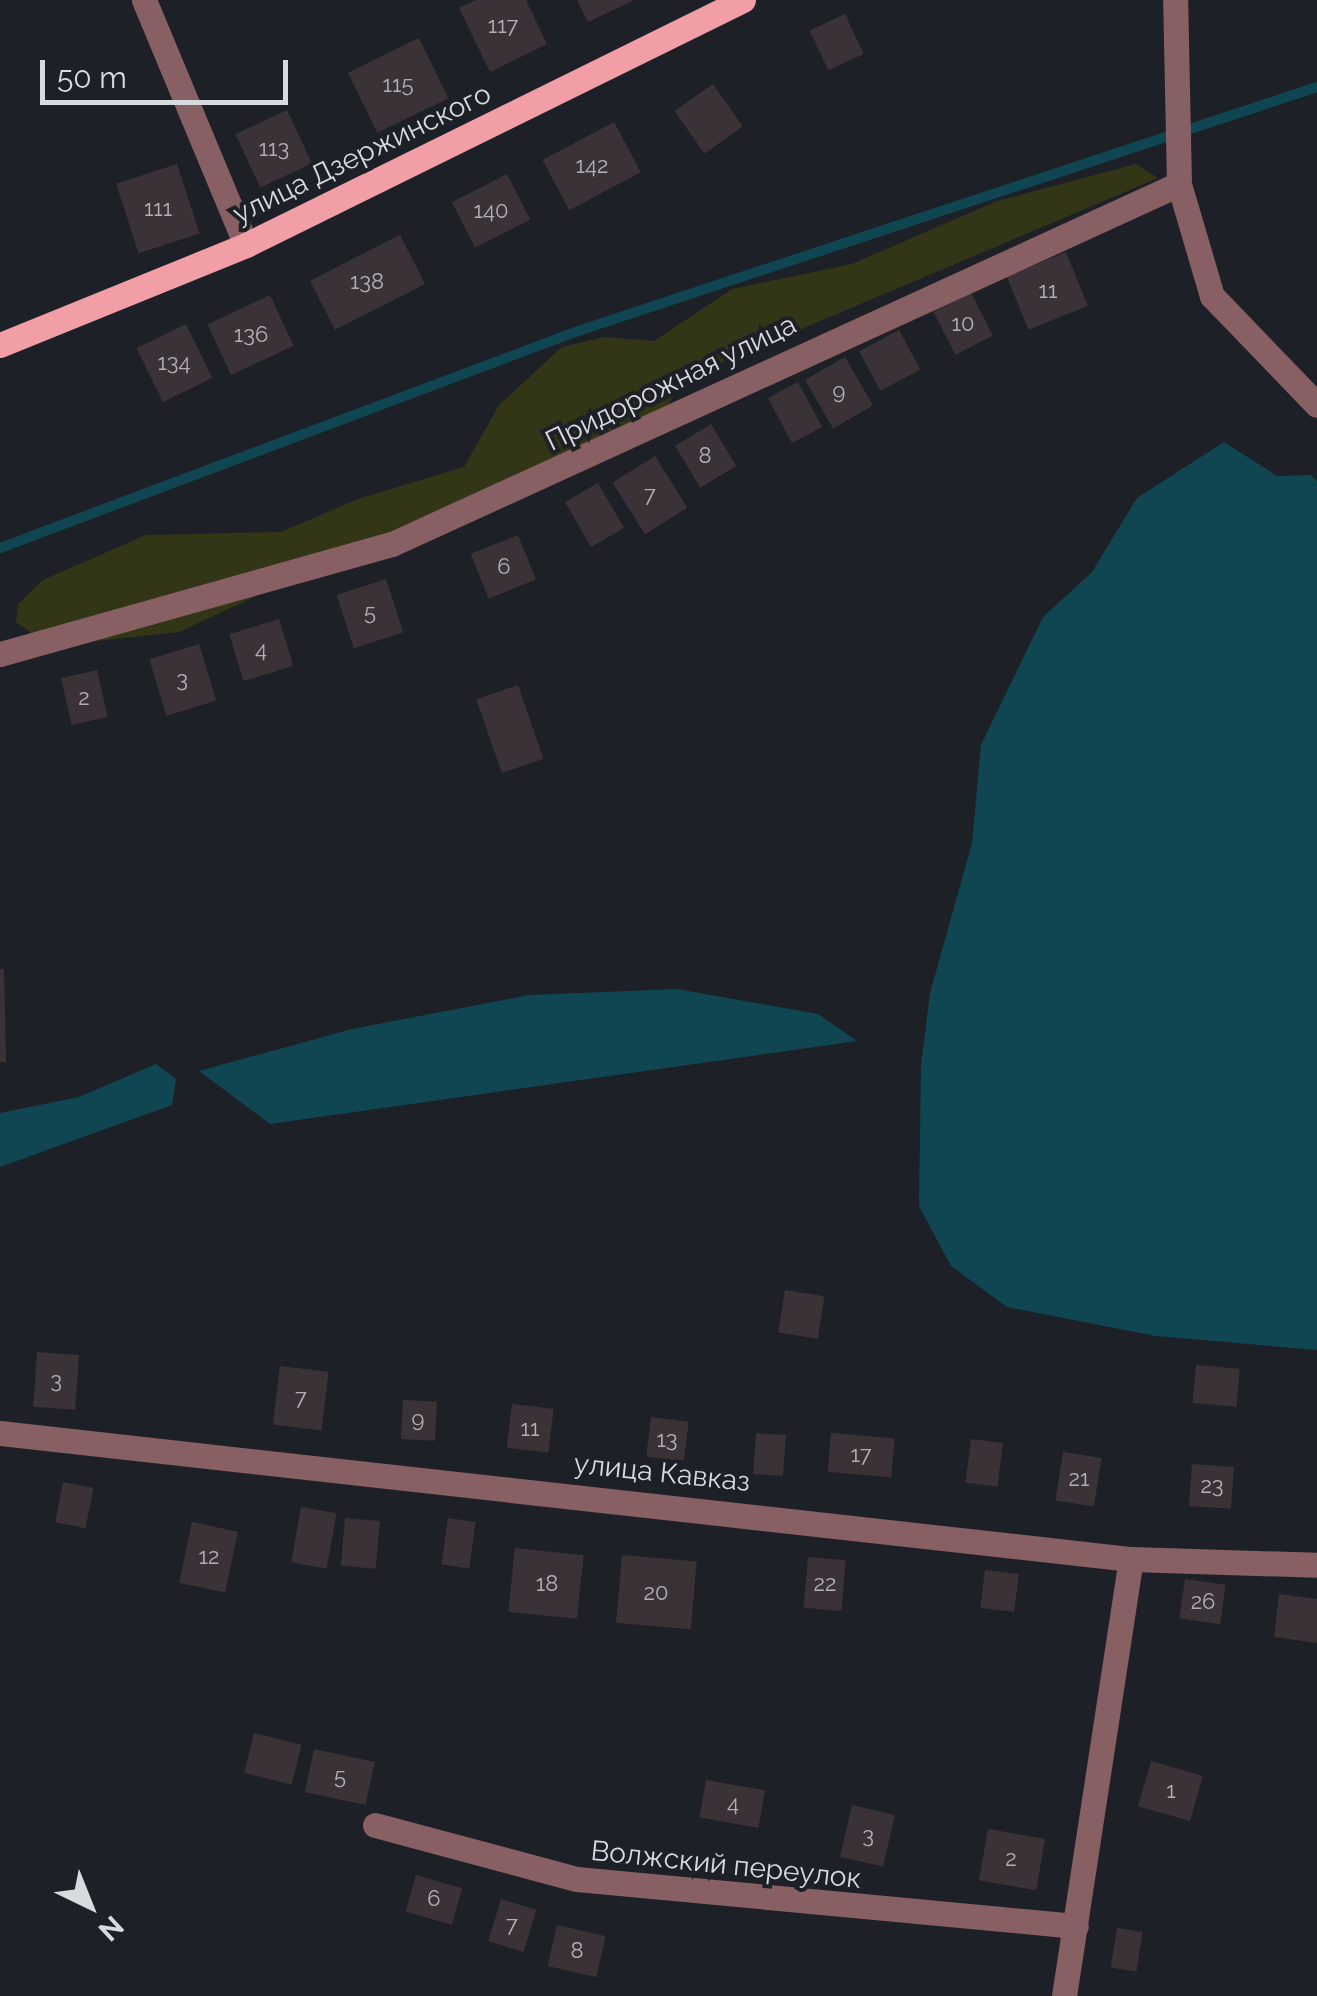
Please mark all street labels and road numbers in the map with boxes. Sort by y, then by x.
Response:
street label: улица Дзержинского [228,77,496,231]
street label: Придорожная улица [540,308,802,458]
street label: улица Кавказ [572,1447,752,1499]
street label: Волжский переулок [589,1834,863,1896]

